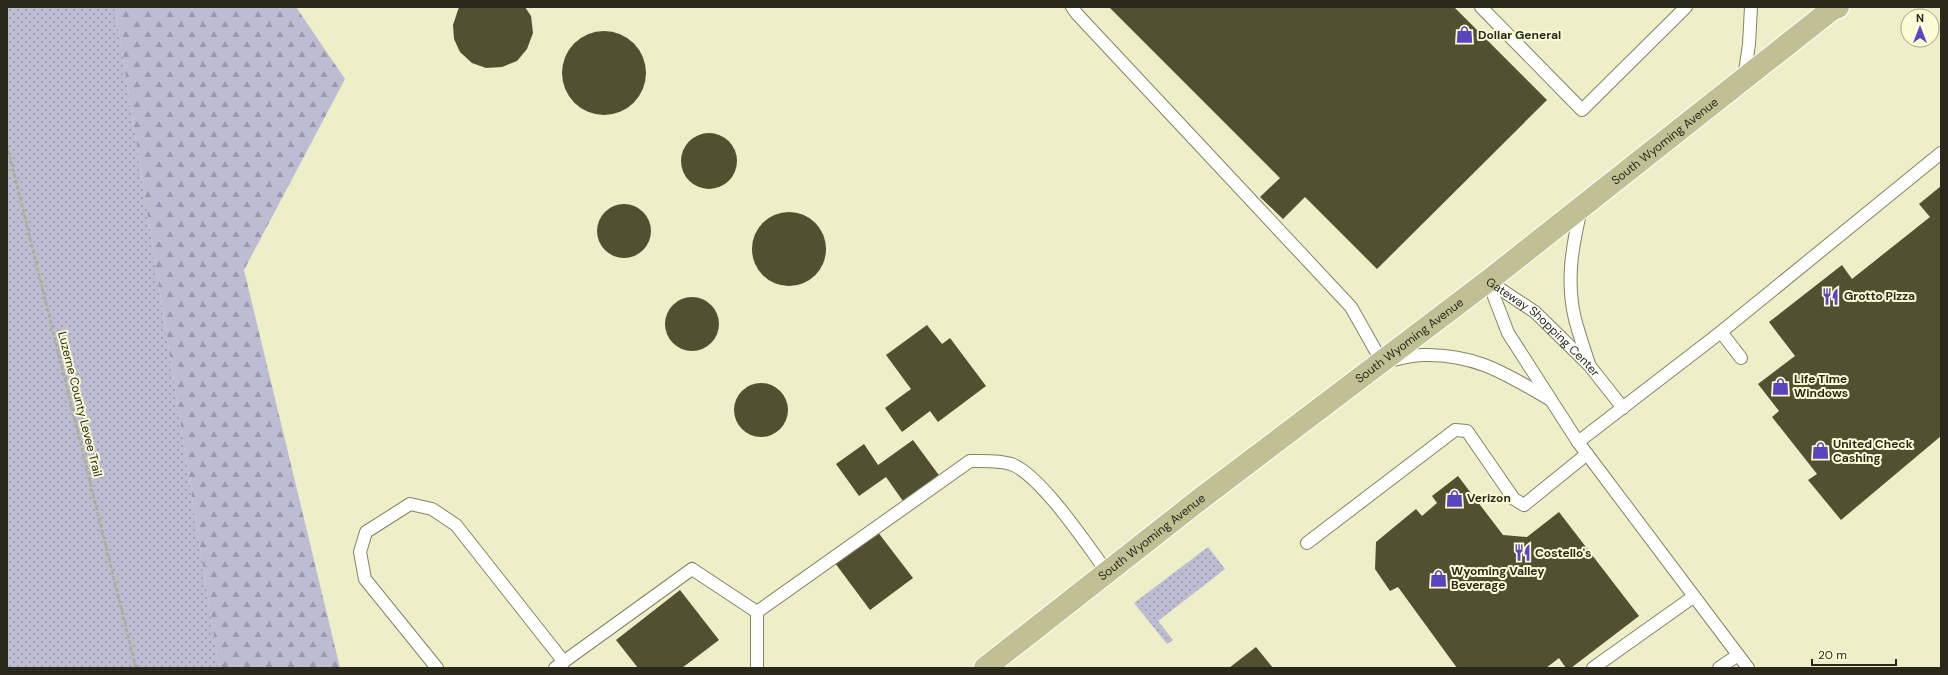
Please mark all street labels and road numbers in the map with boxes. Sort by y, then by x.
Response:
street label: South Wyoming Avenue [1608,94,1722,188]
street label: Gateway Shopping Center [1483,274,1604,380]
street label: South Wyoming Avenue [1352,294,1467,387]
street label: Luzerne County Levee Trail [54,330,106,478]
street label: South Wyoming Avenue [1095,490,1209,584]

